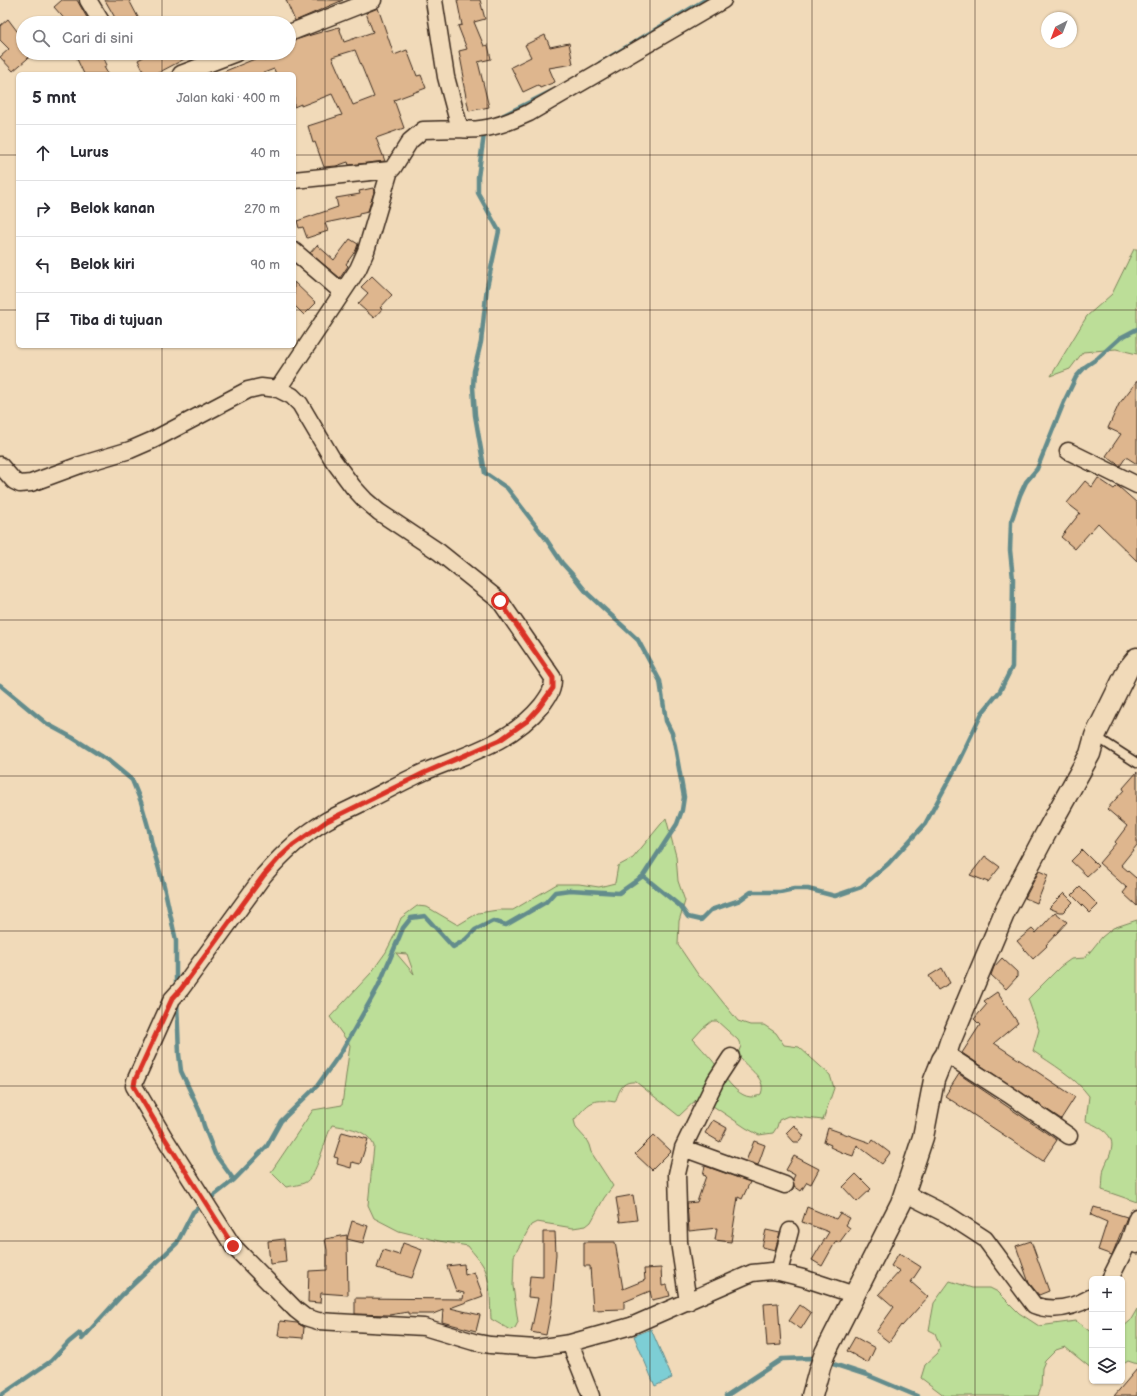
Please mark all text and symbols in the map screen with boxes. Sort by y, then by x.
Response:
north arrow [1041,12,1077,48]
search box [16,16,296,60]
icon: search [30,27,52,49]
text: Cari di sini [62,29,133,48]
text: 5 mnt [32,88,76,108]
text: Jalan kaki · 400 m [176,90,280,106]
icon: ahead [32,142,54,164]
text: Lurus [70,143,109,162]
text: 40 m [250,145,280,161]
icon: right [32,198,54,220]
text: Belok kanan [70,199,155,218]
text: 270 m [244,201,280,217]
icon: left [32,254,54,276]
text: Belok kiri [70,255,135,274]
text: 90 m [251,257,280,273]
icon: arrive [32,310,54,332]
text: Tiba di tujuan [70,311,163,330]
route start [491,592,509,610]
route end [224,1237,242,1255]
map controls [1089,1276,1125,1384]
button: + [1089,1276,1125,1312]
button: − [1089,1312,1125,1348]
button: layers [1089,1348,1125,1384]

